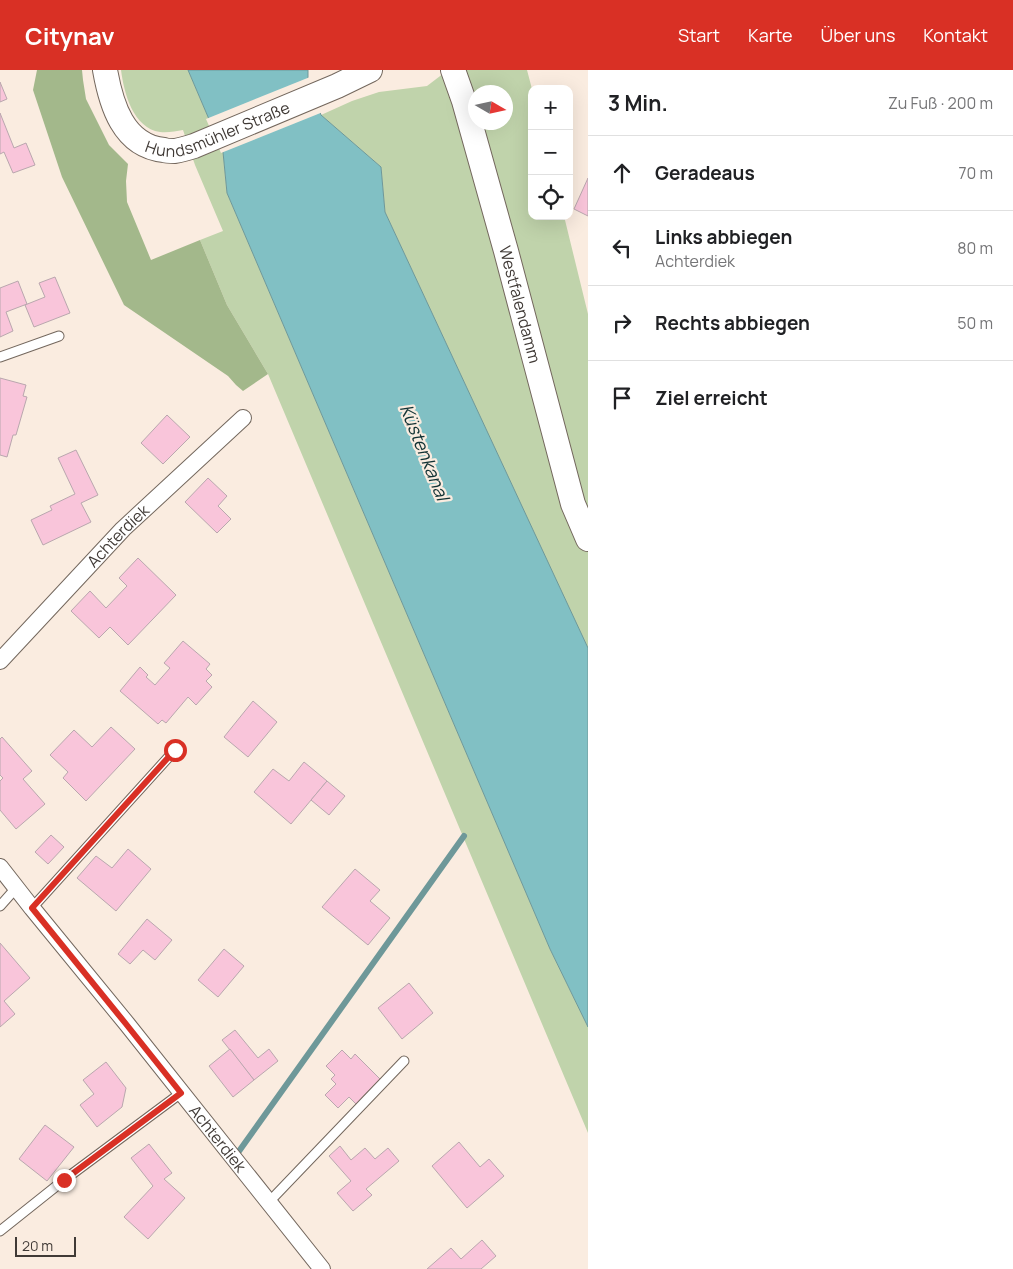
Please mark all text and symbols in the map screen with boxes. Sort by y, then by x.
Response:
text: Citynav [25,19,115,52]
text: Start [678,23,720,47]
text: Karte [748,23,793,47]
text: Über uns [821,23,895,47]
text: Kontakt [923,23,988,47]
north arrow [468,85,513,130]
map controls [528,85,573,220]
button: + [528,85,573,130]
text: 3 Min. [608,89,668,117]
text: Zu Fuß · 200 m [888,92,993,114]
street label: Hundsmühler Straße [142,96,293,162]
button: − [528,130,573,175]
icon: ahead [608,159,636,187]
text: Geradeaus [655,160,755,186]
text: 70 m [958,162,993,184]
button: locate [528,175,573,220]
text: Links abbiegen [655,224,792,250]
icon: left [608,234,636,262]
text: 80 m [957,237,993,259]
street label: Westfalendamm [494,243,546,365]
text: Achterdiek [655,250,735,272]
icon: right [608,309,636,337]
text: Rechts abbiegen [655,310,810,336]
text: 50 m [957,312,993,334]
icon: arrive [608,384,636,412]
text: Ziel erreicht [655,385,768,411]
water label: Küstenkanal [395,400,456,506]
street label: Achterdiek [82,499,154,572]
route start [164,739,187,762]
street label: Achterdiek [184,1100,252,1177]
route end [53,1169,76,1192]
scale bar [15,1234,76,1257]
text: 20 m [22,1236,53,1255]

